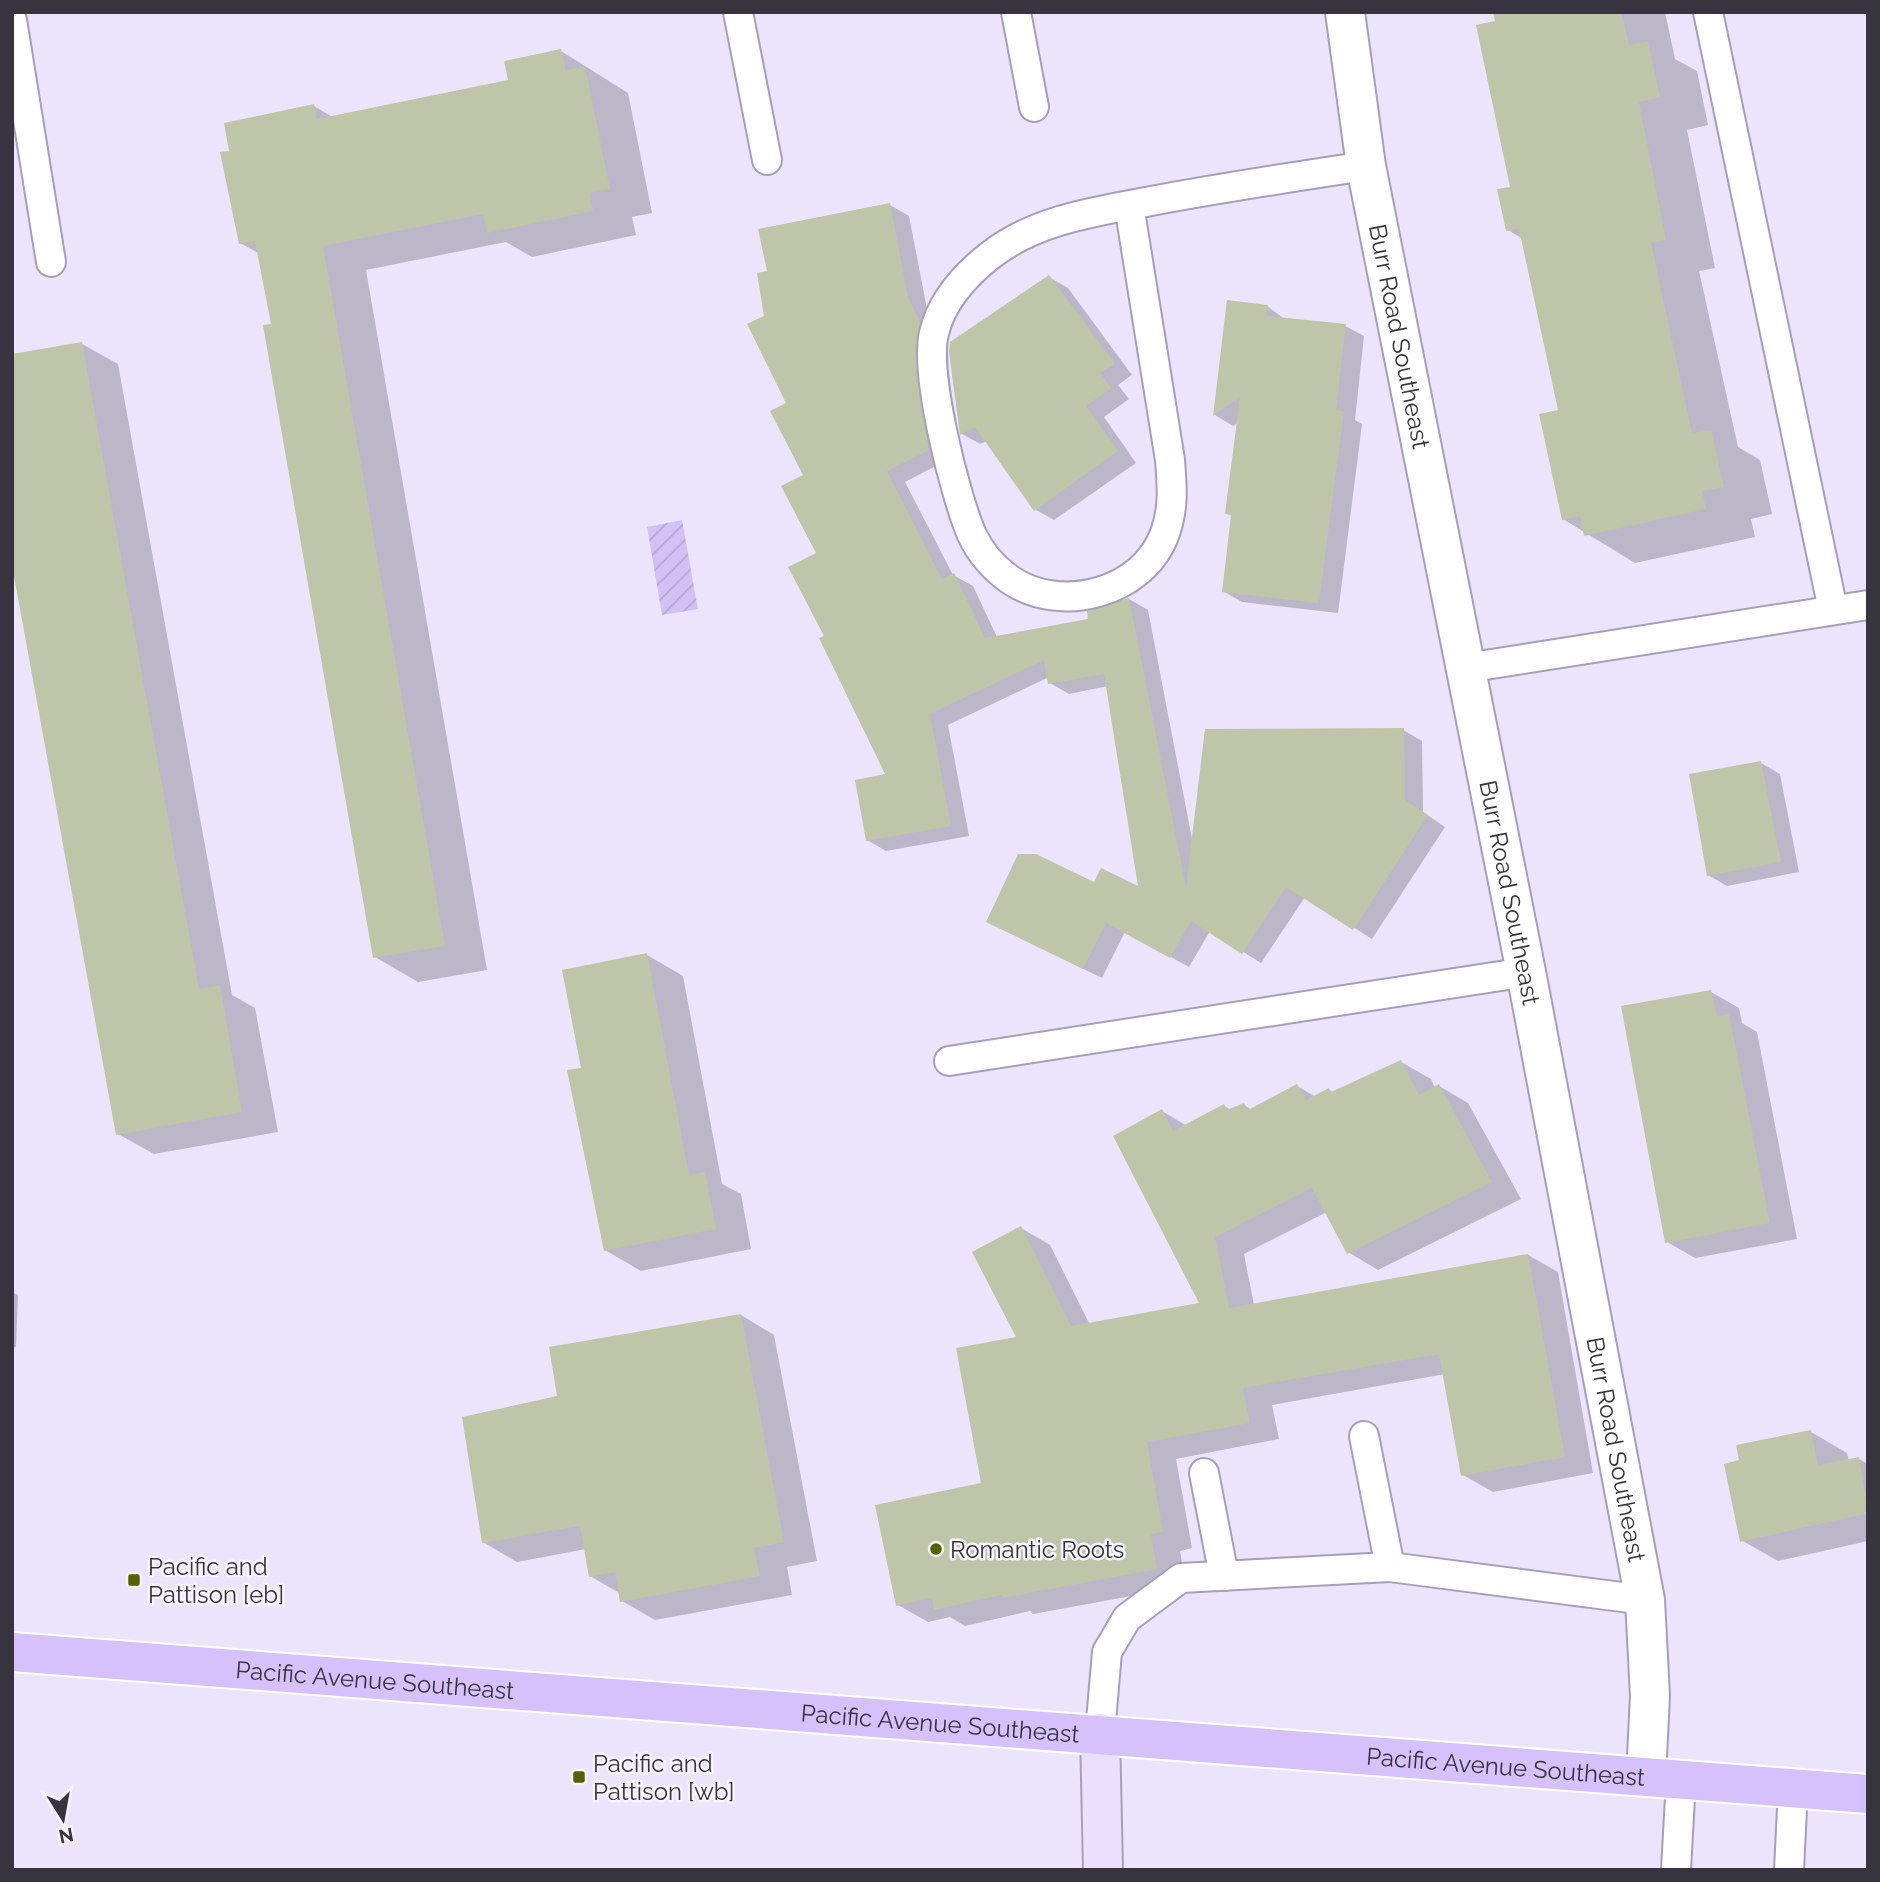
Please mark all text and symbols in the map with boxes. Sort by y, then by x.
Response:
street label: Burr Road Southeast [1363,221,1436,451]
street label: Burr Road Southeast [1474,778,1546,1007]
street label: Burr Road Southeast [1581,1334,1652,1564]
place label: Romantic Roots [950,1535,1124,1564]
marker: Romantic Roots [928,1541,944,1557]
place label: Pacific and Pattison [eb] [148,1552,284,1609]
marker: Pacific and Pattison [eb] [126,1572,142,1588]
street label: Pacific Avenue Southeast [235,1655,515,1705]
street label: Pacific Avenue Southeast [800,1698,1081,1748]
street label: Pacific Avenue Southeast [1365,1741,1646,1791]
place label: Pacific and Pattison [wb] [593,1749,735,1806]
marker: Pacific and Pattison [wb] [571,1769,587,1785]
north arrow [28,1784,98,1854]
text: N [57,1824,75,1848]

